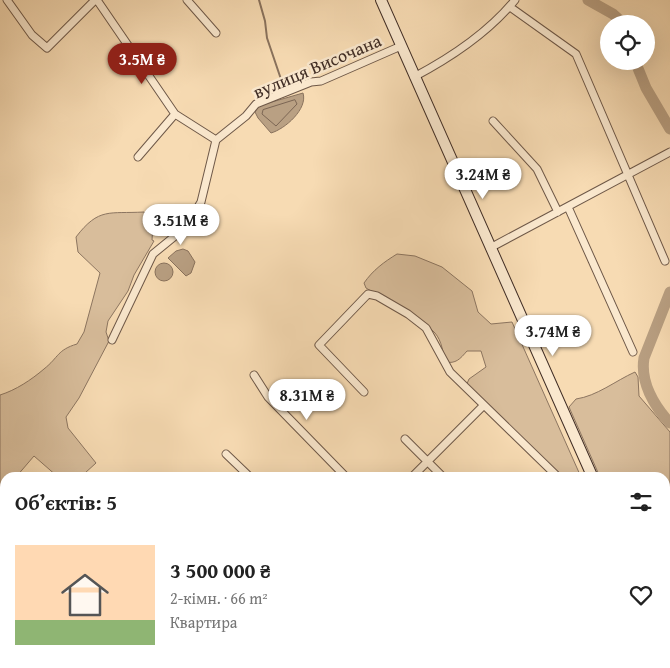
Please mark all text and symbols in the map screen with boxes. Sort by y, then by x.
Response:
map controls [600,15,655,70]
button: locate [600,15,655,70]
street label: вулиця Височана [249,27,386,105]
pin: 3.5M ₴ [101,42,183,85]
text: 3.5M ₴ [119,47,165,71]
pin: 3.24M ₴ [437,158,529,200]
text: 3.24M ₴ [456,162,510,186]
pin: 3.51M ₴ [135,204,227,246]
text: 3.51M ₴ [154,208,208,232]
pin: 3.74M ₴ [507,314,599,357]
text: 3.74M ₴ [526,319,580,343]
pin: 8.31M ₴ [261,378,353,421]
text: 8.31M ₴ [280,383,334,407]
text: Об’єктів: 5 [15,487,117,518]
icon: filters [627,488,655,516]
text: 3 500 000 ₴ [170,555,271,586]
icon: home [55,565,115,625]
icon: heart [627,581,655,609]
text: 2-кімн. · 66 m² [170,586,268,610]
text: Квартира [170,610,237,634]

